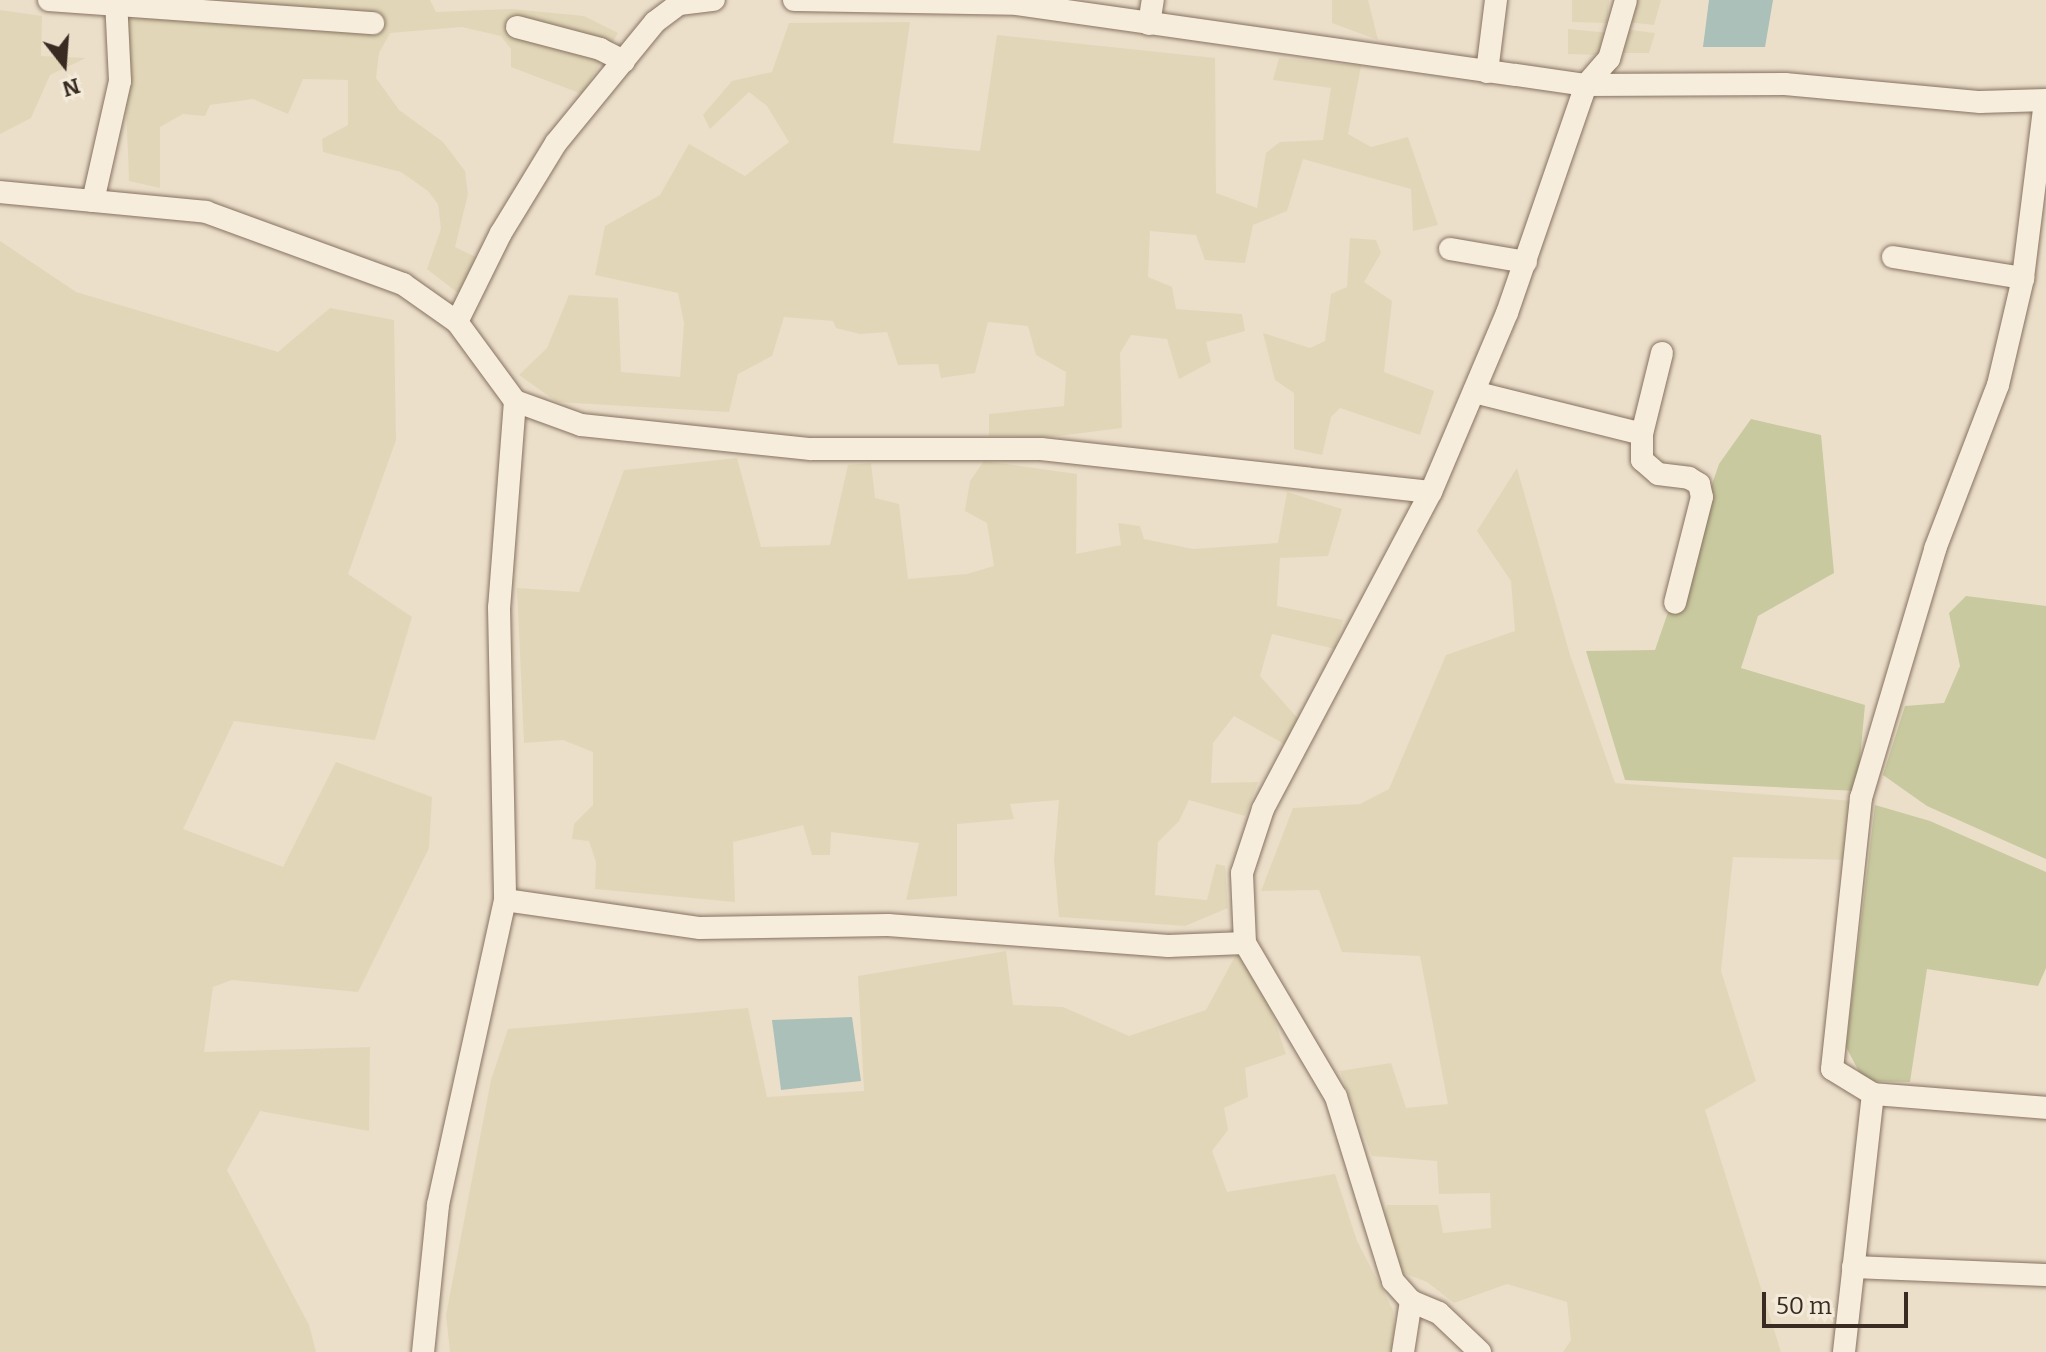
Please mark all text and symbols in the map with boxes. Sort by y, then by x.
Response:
north arrow [24,24,104,104]
text: N [59,72,83,103]
scale bar [1766,1276,1912,1326]
text: 50 m [1776,1292,1832,1320]

